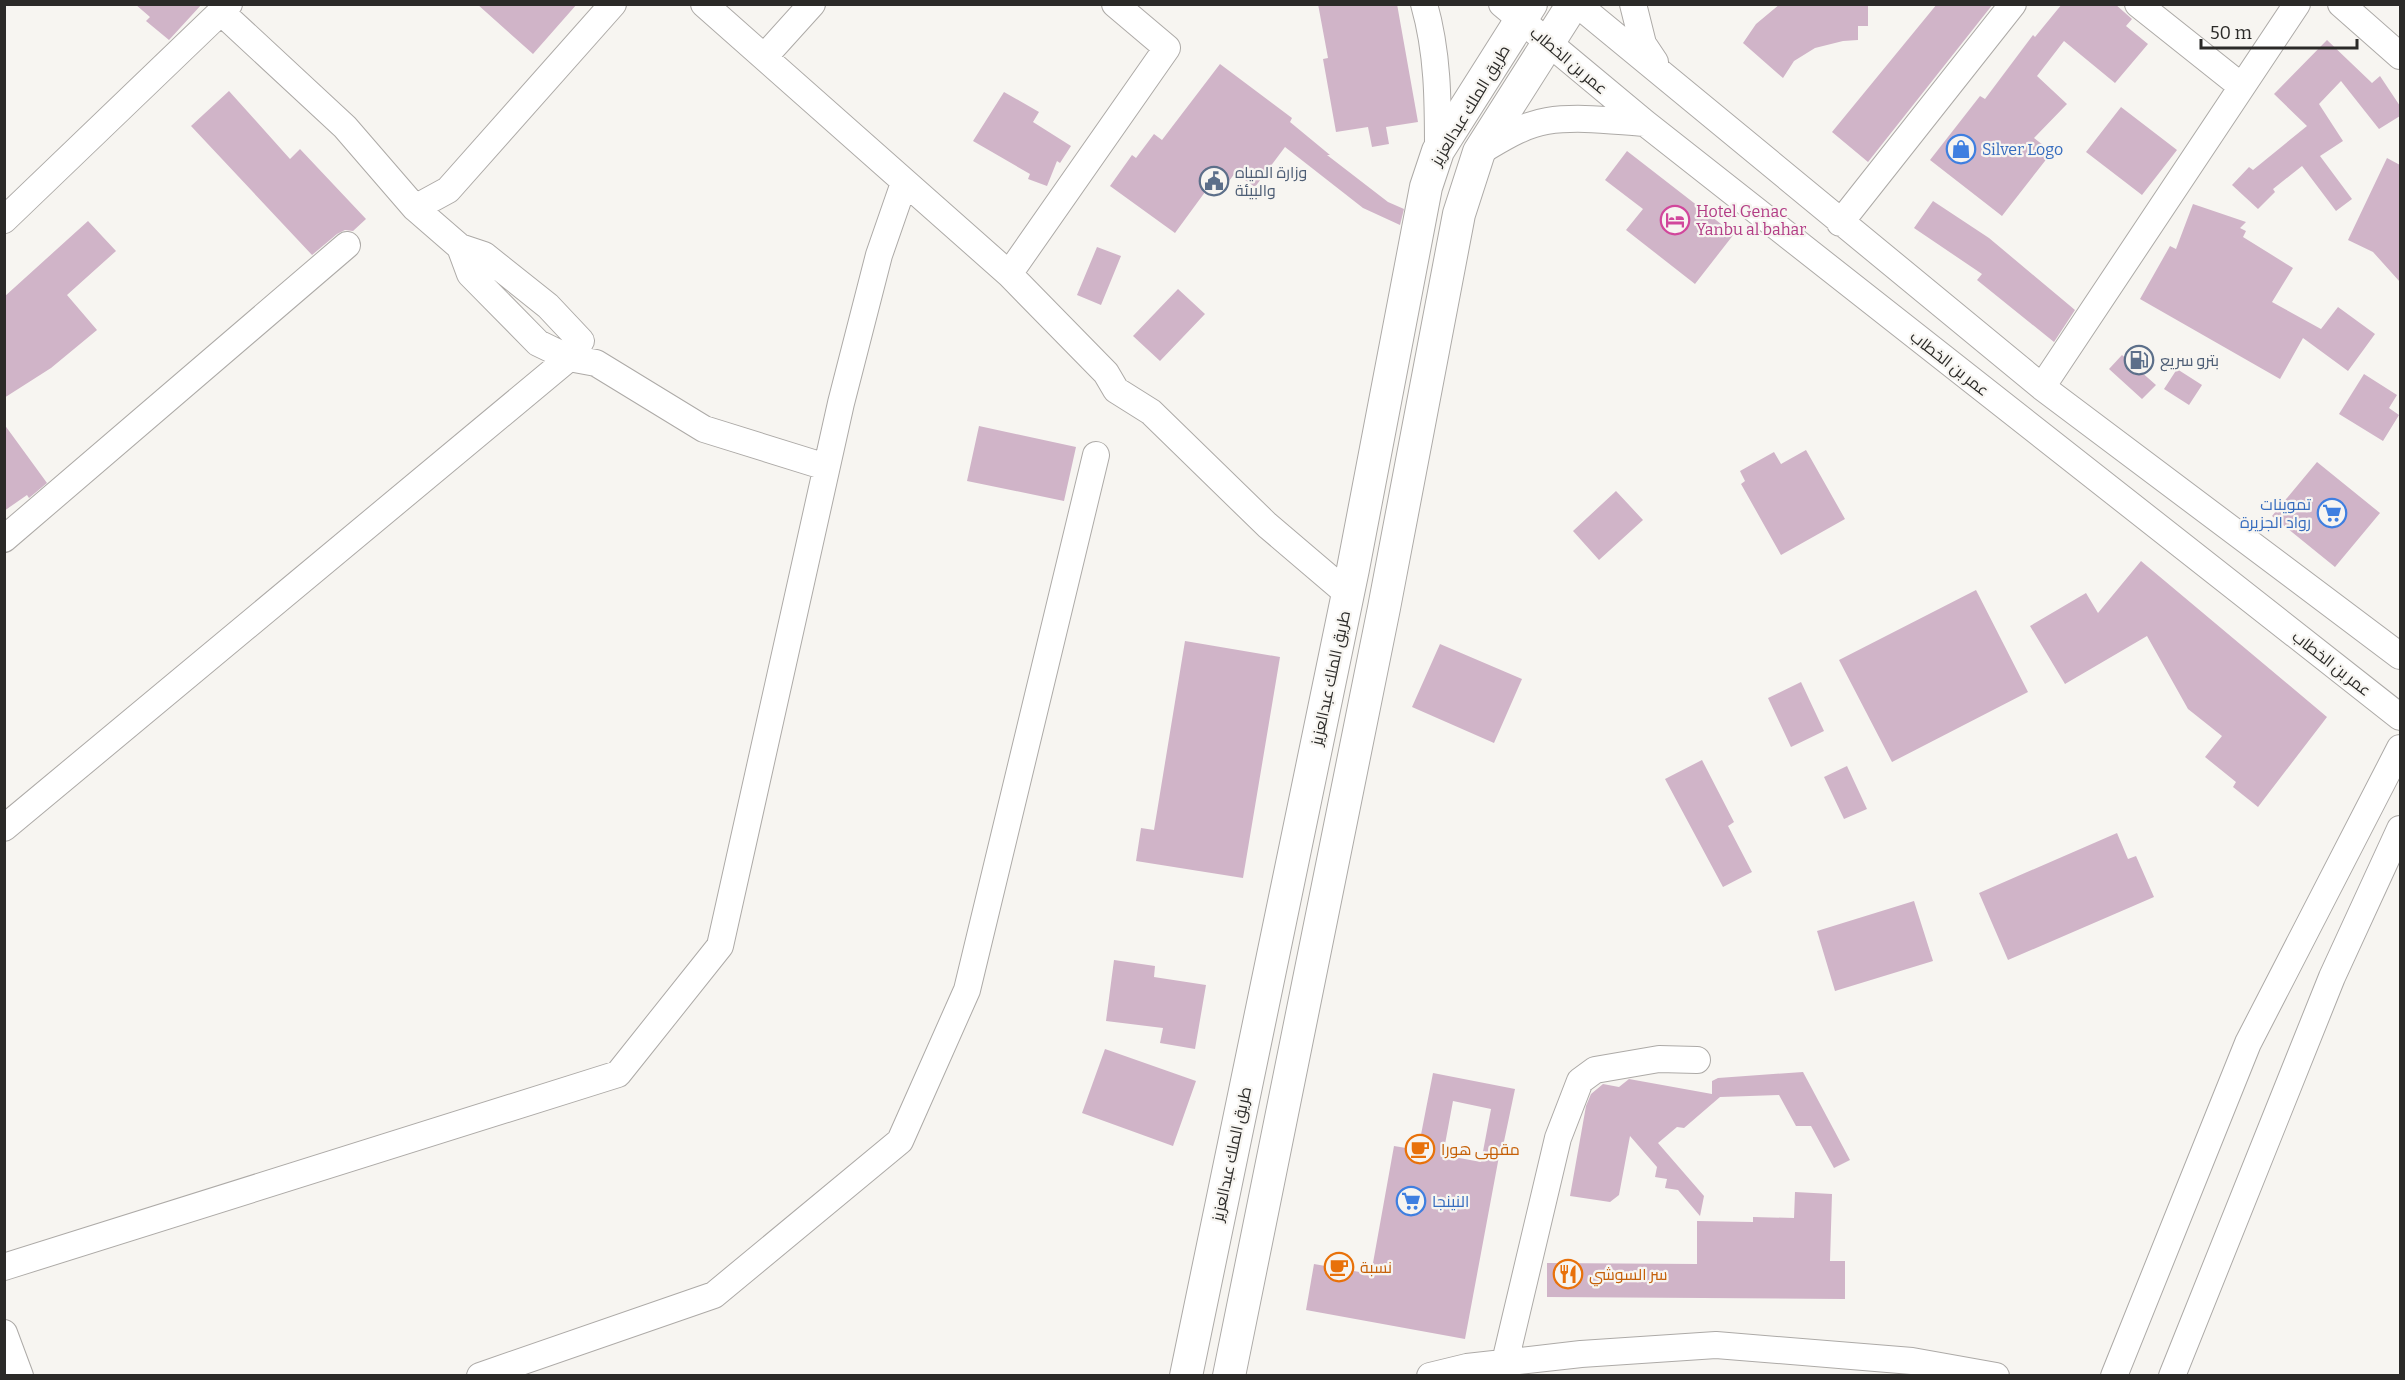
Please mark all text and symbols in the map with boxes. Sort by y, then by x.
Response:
scale bar [2201,12,2357,50]
text: 50 m [2210,22,2252,44]
street label: عمر بن الخطاب [1526,23,1611,99]
street label: طريق الملك عبدالعزيز [1426,42,1515,170]
shop icon: Silver Logo [1945,133,1977,165]
place label: Silver Logo [1982,140,2063,159]
place label: وزارة المياه والبيئة [1235,163,1307,200]
public building icon: وزارة المياه والبيئة [1198,165,1230,197]
place label: Hotel Genac Yanbu al bahar [1696,202,1806,239]
hotel icon: Hotel Genac Yanbu al bahar [1659,204,1691,236]
street label: عمر بن الخطاب [1906,327,1993,401]
fuel station icon: بترو سريع [2123,344,2155,376]
place label: بترو سريع [2160,351,2219,372]
place label: تموينات رواد الجزيرة [2240,495,2312,532]
supermarket icon: تموينات رواد الجزيرة [2316,497,2348,529]
street label: طريق الملك عبدالعزيز [1307,609,1355,748]
street label: عمر بن الخطاب [2288,627,2375,701]
street label: طريق الملك عبدالعزيز [1208,1085,1256,1224]
cafe icon: مقهى هورا [1404,1133,1436,1165]
place label: مقهى هورا [1441,1140,1520,1160]
supermarket icon: النينجا [1395,1185,1427,1217]
place label: النينجا [1432,1192,1469,1211]
cafe icon: نسبة [1323,1251,1355,1283]
place label: نسبة [1360,1258,1392,1277]
restaurant icon: سر السوشي [1552,1258,1584,1290]
place label: سر السوشي [1589,1265,1668,1287]

